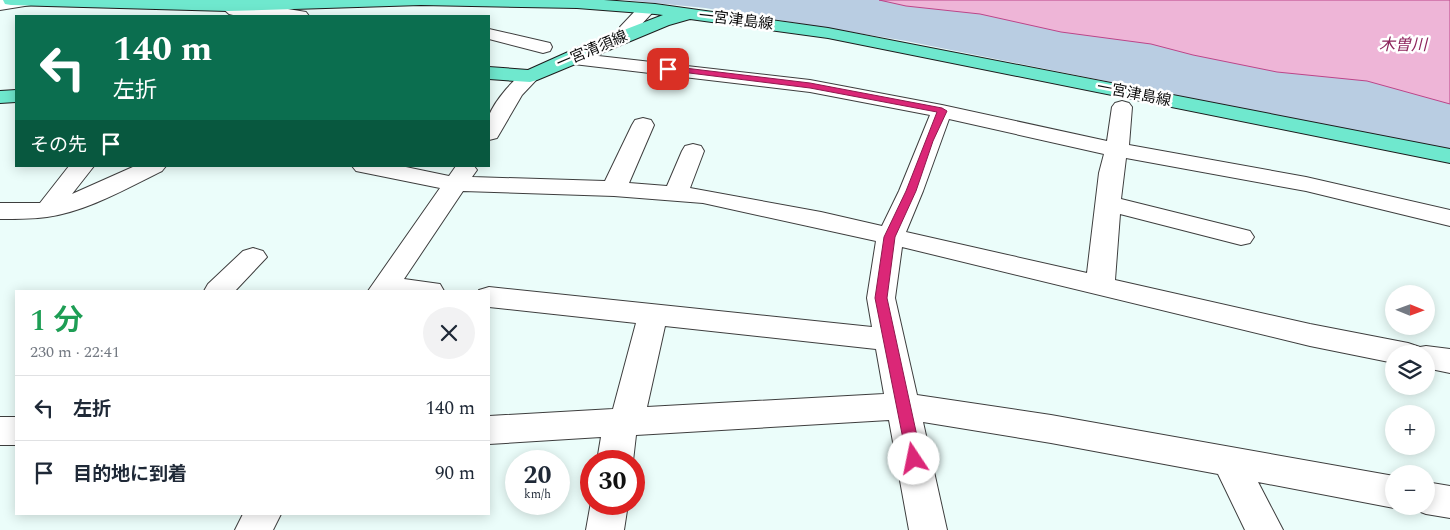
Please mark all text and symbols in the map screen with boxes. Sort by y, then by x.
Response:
street label: 一宮津島線 [697,4,775,36]
text: 140 m [113,23,212,76]
street label: 一宮清須線 [553,25,631,75]
water label: 木曽川 [1379,33,1429,57]
icon: left [30,35,95,100]
pin [647,48,689,90]
icon: arrive [654,55,682,83]
text: 左折 [113,74,157,107]
street label: 一宮津島線 [1095,76,1173,112]
icon: arrive [97,130,125,158]
text: その先 [30,131,87,160]
north arrow [1385,285,1435,335]
map controls [1385,285,1435,515]
text: 1 分 [30,298,84,344]
button: close [423,307,475,359]
text: 230 m · 22:41 [30,340,120,364]
button: layers [1385,345,1435,395]
icon: left [30,394,58,422]
text: 140 m [425,394,475,423]
text: 左折 [73,395,111,424]
button: + [1385,405,1435,455]
position arrow [887,432,939,484]
speed limit sign: 30 [580,450,645,515]
text: 20 [523,457,552,495]
icon: arrive [30,459,58,487]
text: 90 m [435,459,475,488]
text: 目的地に到着 [73,460,187,489]
button: − [1385,465,1435,515]
text: km/h [524,485,551,504]

